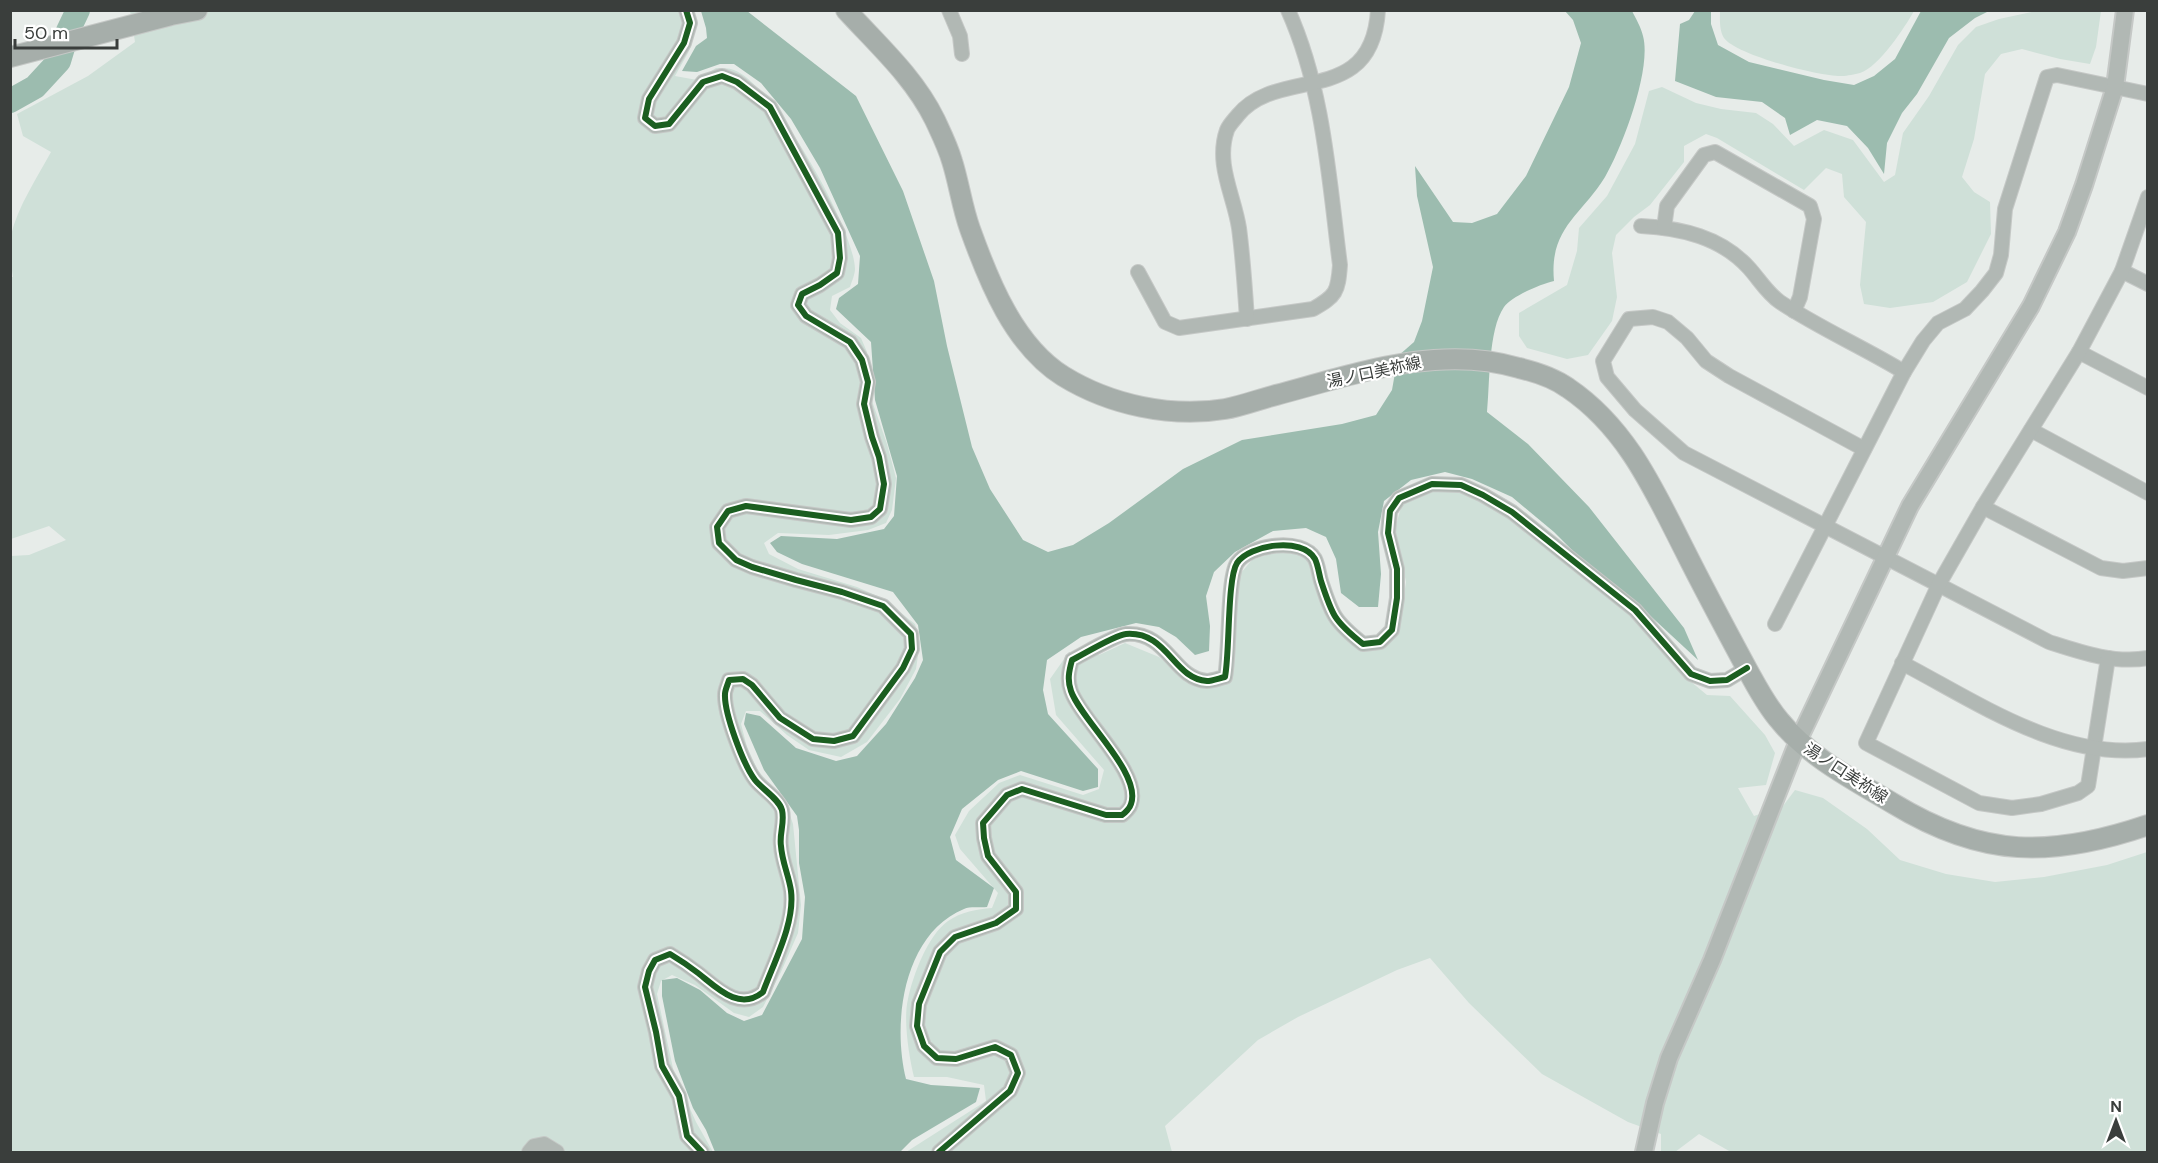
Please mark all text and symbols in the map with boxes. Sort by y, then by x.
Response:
scale bar [15,12,117,50]
text: 50 m [24,21,68,45]
street label: 湯ノ口美祢線 [1325,352,1423,392]
street label: 湯ノ口美祢線 [1800,738,1892,808]
north arrow [2086,1091,2146,1151]
text: N [2110,1096,2122,1117]

